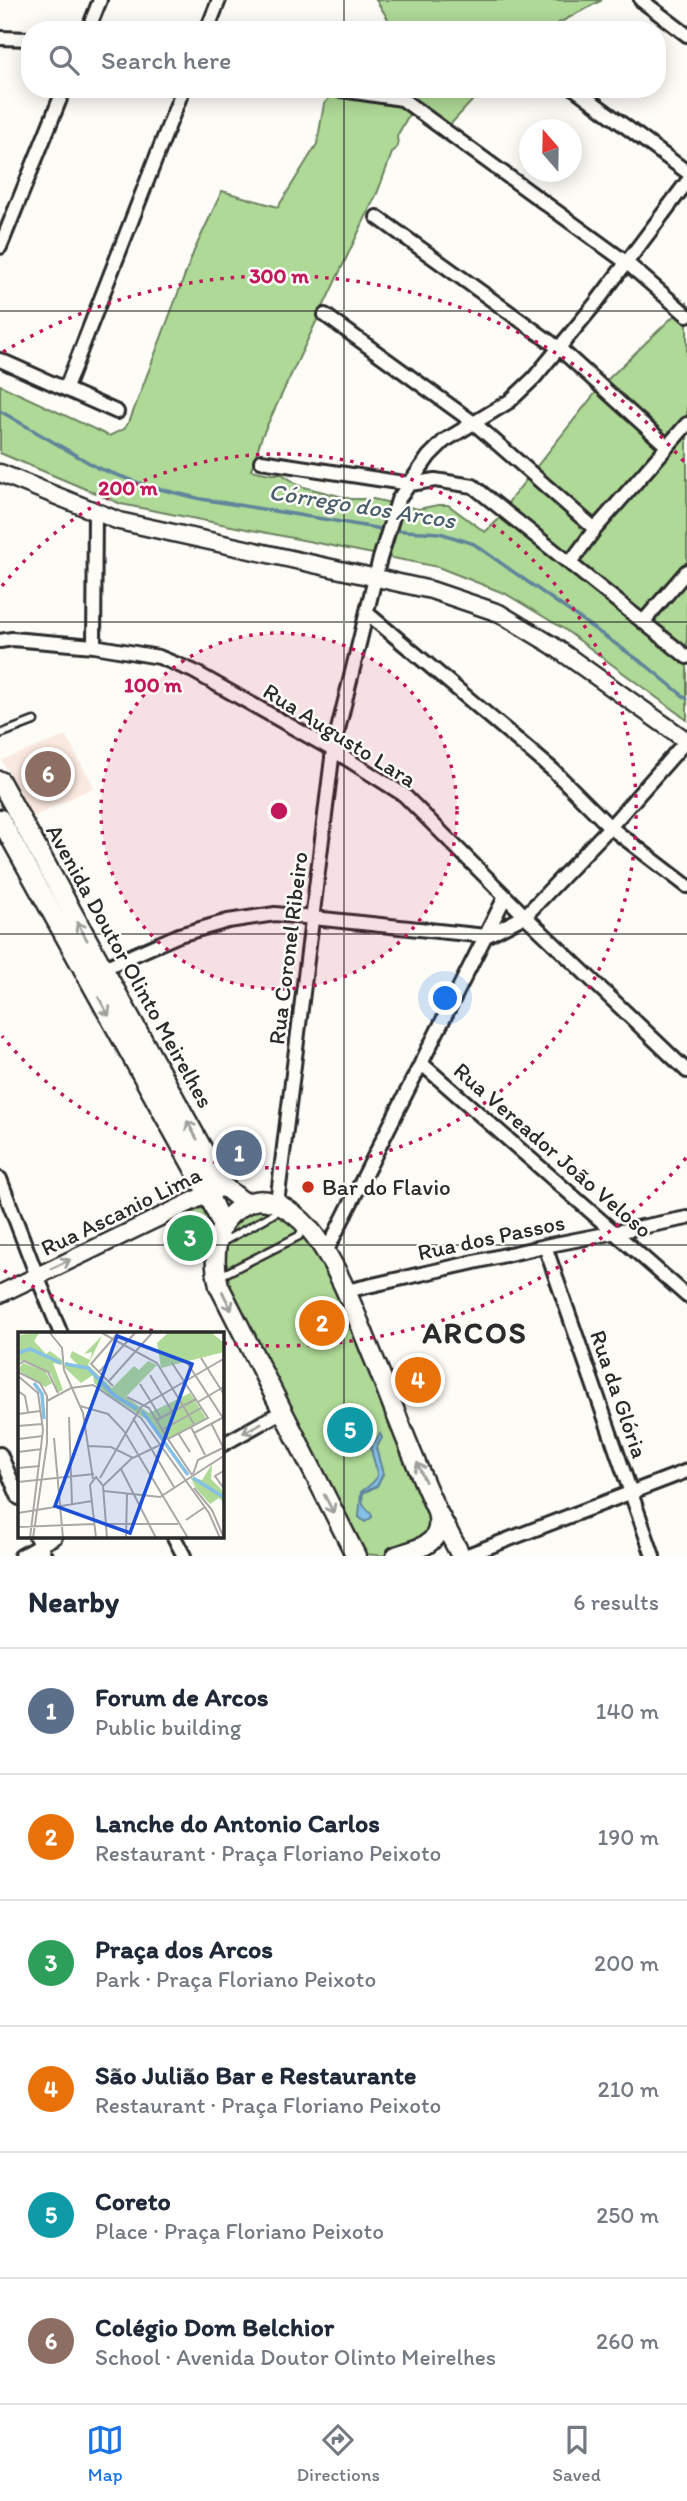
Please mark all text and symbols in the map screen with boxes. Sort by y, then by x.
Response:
search box [21,21,666,98]
icon: search [45,41,83,79]
text: Search here [101,44,231,76]
north arrow [519,119,582,182]
text: 300 m [249,263,309,288]
text: 200 m [98,475,158,500]
water label: Córrego dos Arcos [267,476,459,535]
text: 100 m [124,672,182,697]
street label: Rua Augusto Lara [258,677,422,793]
pin: 6 [25,748,71,800]
centre of rings [267,799,291,823]
street label: Avenida Doutor Olinto Meirelhes [40,819,220,1113]
street label: Rua Coronel Ribeiro [262,850,314,1046]
one-way arrow [75,921,89,942]
your location [428,981,462,1015]
one-way arrow [97,997,111,1017]
street label: Rua Vereador João Veloso [448,1056,658,1244]
one-way arrow [185,1121,199,1141]
pin: 1 [216,1127,262,1179]
street label: Rua Ascanio Lima [36,1160,206,1262]
place label: Bar do Flavio [322,1173,451,1201]
marker: Bar do Flavio [300,1179,316,1195]
street label: Rua dos Passos [415,1208,567,1266]
pin: 3 [167,1212,213,1264]
one-way arrow [51,1257,72,1270]
one-way arrow [220,1290,234,1311]
pin: 2 [299,1297,345,1349]
district label: ARCOS [421,1314,528,1351]
street label: Rua da Glória [584,1326,654,1462]
inset map [18,1332,224,1538]
pin: 4 [395,1354,441,1406]
pin: 5 [327,1404,373,1456]
one-way arrow [243,1421,263,1435]
one-way arrow [414,1462,427,1484]
one-way arrow [323,1493,337,1514]
text: Nearby [28,1583,119,1620]
text: 6 results [573,1588,659,1616]
text: Forum de Arcos [95,1681,268,1713]
text: 1 [46,1697,56,1725]
text: 140 m [596,1697,659,1725]
text: Public building [95,1713,241,1741]
text: Lanche do Antonio Carlos [95,1807,380,1839]
text: 2 [45,1823,57,1851]
text: 190 m [598,1823,659,1851]
text: Restaurant · Praça Floriano Peixoto [95,1839,441,1867]
text: Praça dos Arcos [95,1933,273,1965]
text: 3 [45,1949,57,1977]
text: 200 m [594,1949,659,1977]
text: Park · Praça Floriano Peixoto [95,1965,376,1993]
text: São Julião Bar e Restaurante [95,2059,416,2091]
text: 4 [44,2075,58,2103]
text: 210 m [598,2075,659,2103]
text: Restaurant · Praça Floriano Peixoto [95,2091,441,2119]
text: Coreto [95,2185,171,2217]
text: 5 [45,2201,57,2229]
text: 250 m [596,2201,659,2229]
text: Place · Praça Floriano Peixoto [95,2217,384,2245]
text: Colégio Dom Belchior [95,2311,334,2343]
text: 6 [45,2327,57,2355]
text: 260 m [596,2327,659,2355]
text: School · Avenida Doutor Olinto Meirelhes [95,2343,496,2371]
tab: Map [86,2421,124,2486]
tab: Directions [296,2421,380,2486]
tab: Saved [552,2421,601,2486]

